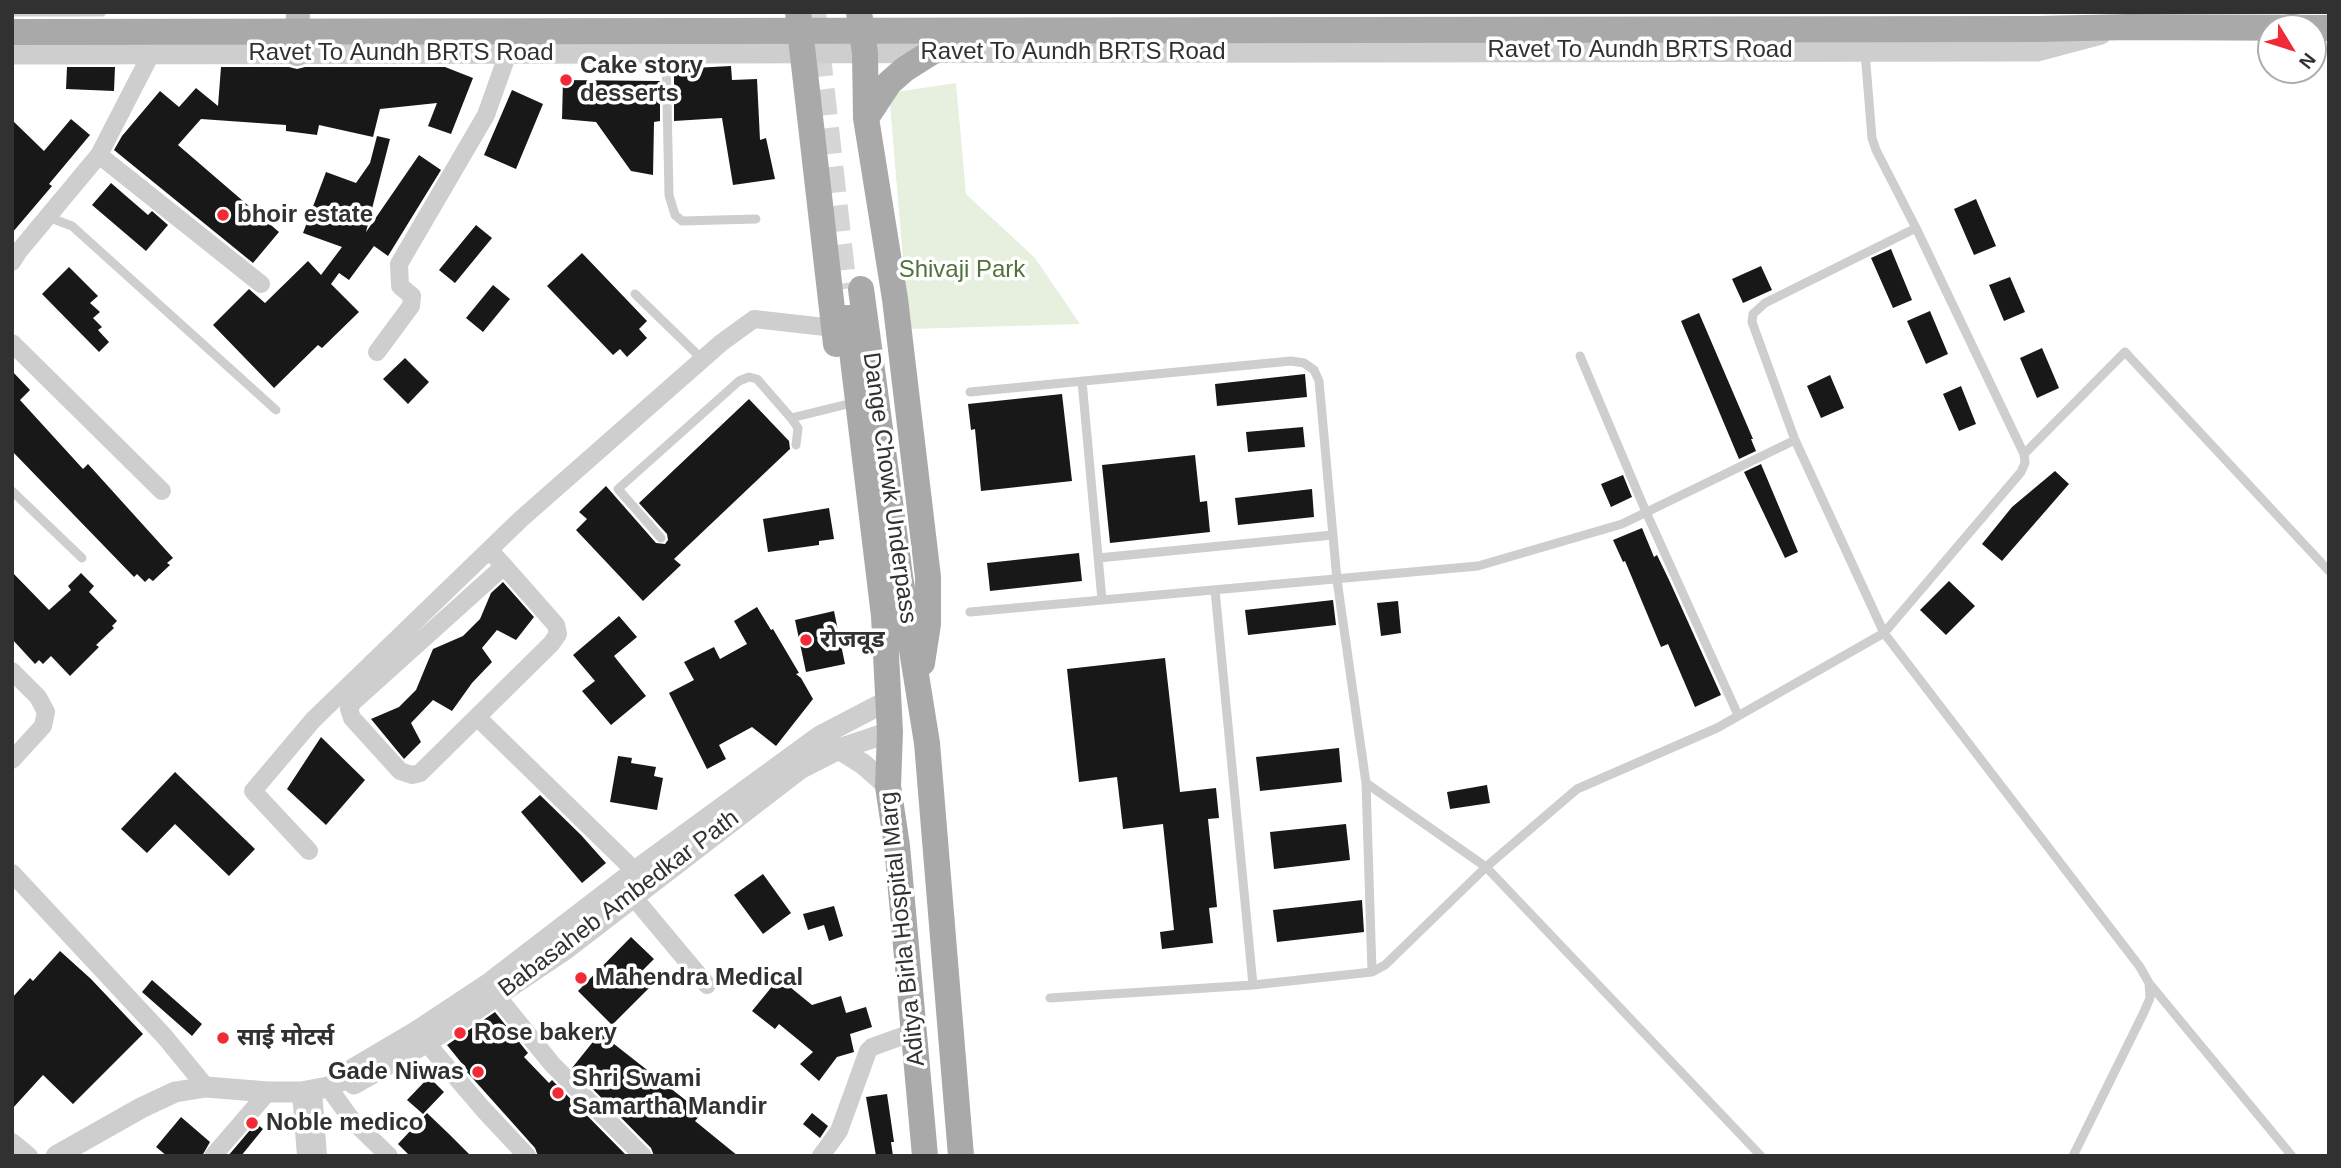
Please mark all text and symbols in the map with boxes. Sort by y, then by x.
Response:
north arrow [2257,14,2327,84]
street label: Ravet To Aundh BRTS Road [1487,36,1793,64]
street label: Ravet To Aundh BRTS Road [920,38,1226,66]
street label: Ravet To Aundh BRTS Road [248,39,554,67]
text: N [2295,49,2320,73]
place label: Cake story desserts [580,52,703,108]
marker: Cake story desserts [558,72,574,88]
place label: bhoir estate [237,201,373,229]
marker: bhoir estate [215,207,231,223]
park label: Shivaji Park [899,256,1025,284]
street label: Dange Chowk Underpass [856,351,922,625]
place label: रोजवूड [820,626,885,654]
marker: रोजवूड [798,632,814,648]
street label: Aditya Birla Hospital Marg [874,790,932,1068]
street label: Babasaheb Ambedkar Path [493,804,745,1004]
place label: Mahendra Medical [595,964,803,992]
marker: Mahendra Medical [573,970,589,986]
place label: Rose bakery [474,1019,617,1047]
place label: साई मोटर्स [237,1024,334,1052]
marker: Rose bakery [452,1025,468,1041]
marker: साई मोटर्स [215,1030,231,1046]
place label: Gade Niwas [328,1058,464,1086]
marker: Gade Niwas [470,1064,486,1080]
place label: Shri Swami Samartha Mandir [572,1065,767,1121]
marker: Shri Swami Samartha Mandir [550,1085,566,1101]
place label: Noble medico [266,1109,423,1137]
marker: Noble medico [244,1115,260,1131]

